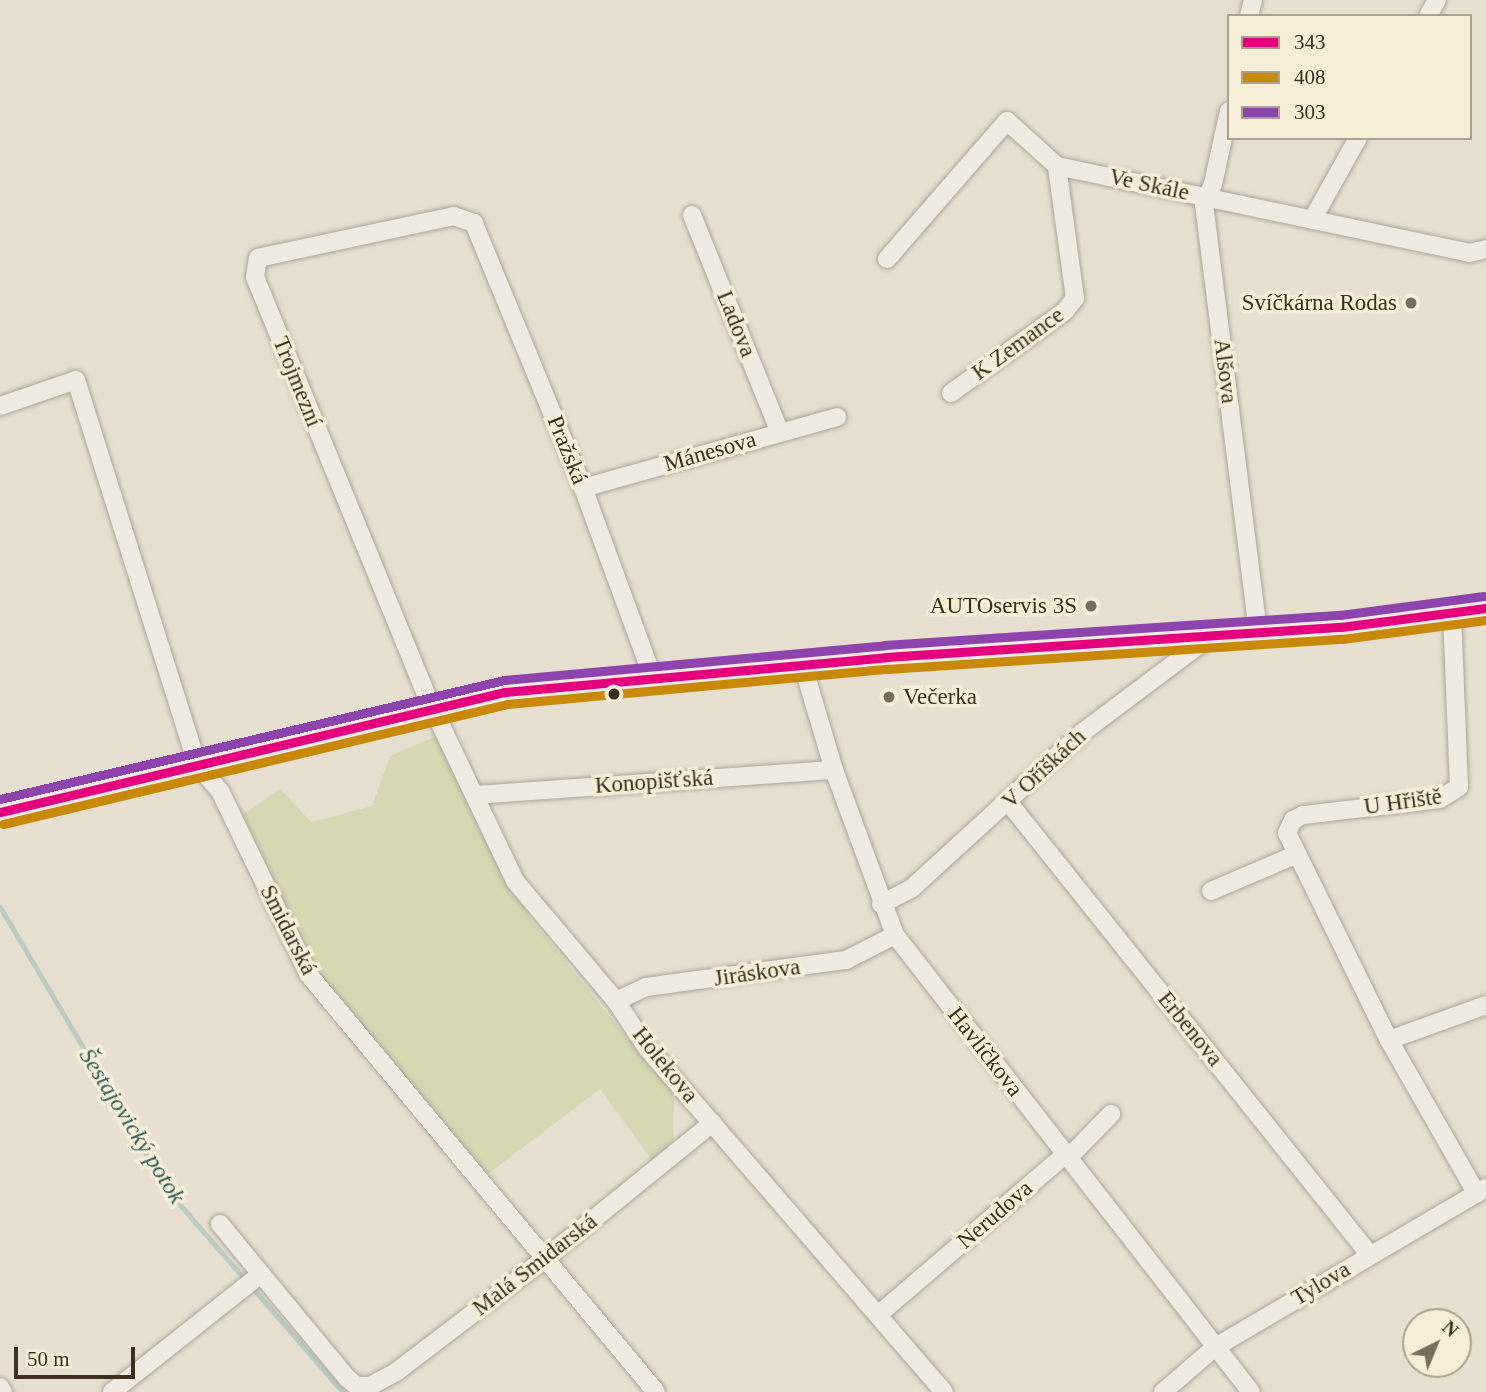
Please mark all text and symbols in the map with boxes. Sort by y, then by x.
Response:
legend [1227,14,1472,140]
text: 343 [1294,30,1326,54]
text: 408 [1294,65,1326,89]
text: 303 [1294,100,1326,124]
street label: Ve Skále [1106,163,1192,207]
street label: Ladova [710,287,762,361]
place label: Svíčkárna Rodas [1242,289,1397,317]
marker: Svíčkárna Rodas [1403,295,1419,311]
street label: K Zemance [967,301,1069,387]
street label: Trojmezní [266,333,328,431]
street label: Alšova [1207,337,1243,405]
street label: Pražská [541,412,593,488]
street label: Mánesova [661,426,759,478]
place label: AUTOservis 3S [930,592,1077,620]
marker: AUTOservis 3S [1083,598,1099,614]
place label: Večerka [903,683,977,711]
unlabelled marker [607,687,621,701]
marker: Večerka [881,689,897,705]
street label: V Oříškách [996,723,1092,815]
street label: Konopišťská [594,764,714,800]
street label: U Hřiště [1362,783,1444,821]
street label: Smidarská [254,880,322,980]
street label: Jiráskova [712,953,802,993]
street label: Erbenova [1152,986,1228,1072]
street label: Havlíčkova [941,1002,1029,1102]
street label: Holekova [626,1022,704,1108]
water label: Šestajovický potok [73,1043,191,1209]
street label: Nerudova [952,1175,1038,1255]
street label: Malá Smidarská [467,1208,603,1322]
street label: Tylova [1287,1256,1355,1312]
north arrow [1402,1308,1472,1378]
text: N [1438,1316,1462,1341]
scale bar [18,1332,138,1376]
text: 50 m [27,1347,70,1371]

